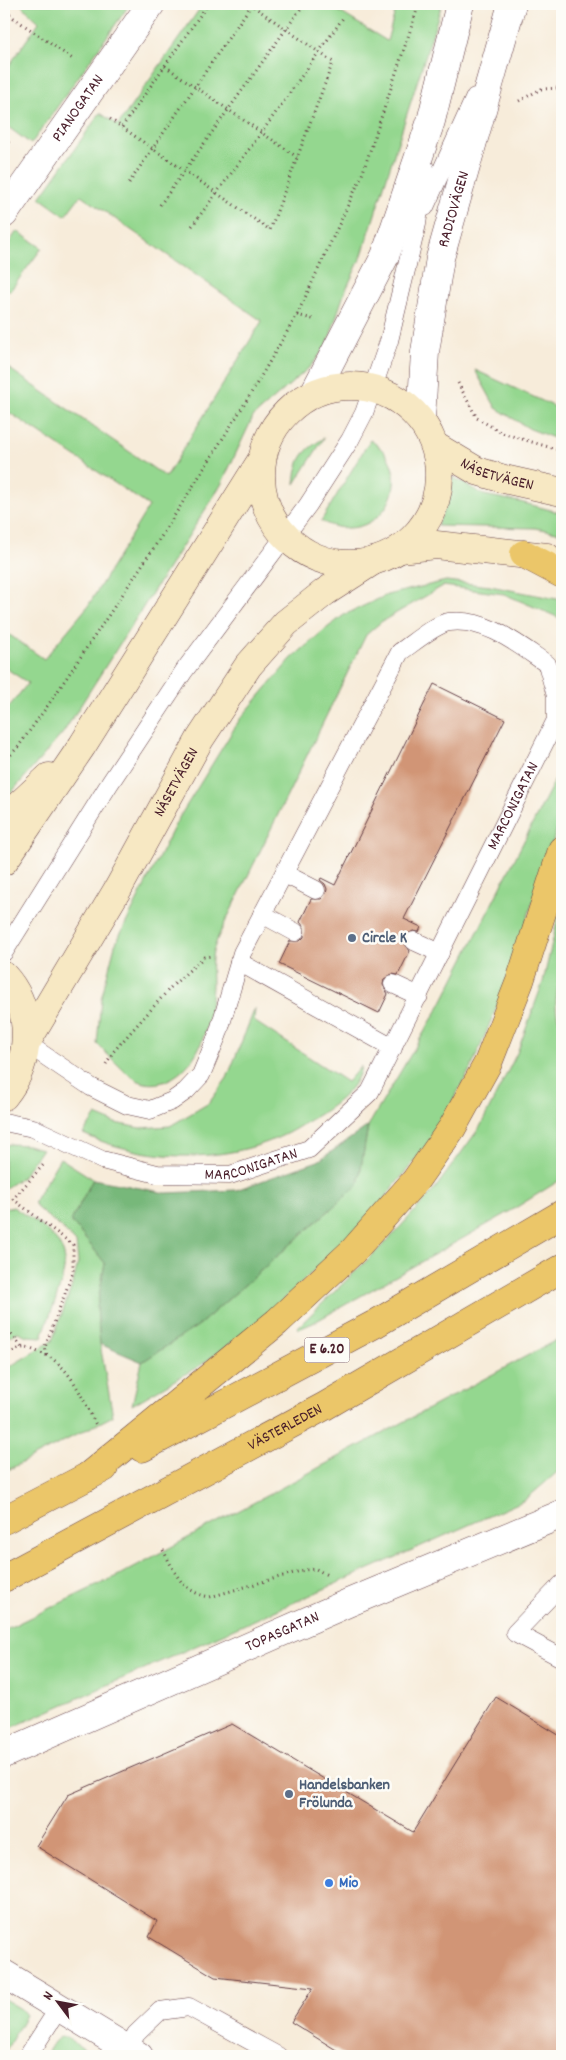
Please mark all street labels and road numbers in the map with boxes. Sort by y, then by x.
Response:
street label: PIANOGATAN [46,70,110,147]
street label: RADIOVÄGEN [432,168,476,250]
street label: NÄSETVÄGEN [456,452,536,497]
street label: NÄSETVÄGEN [148,743,205,821]
street label: MARCONIGATAN [481,758,545,854]
street label: MARCONIGATAN [205,1142,301,1187]
road number: E 6.20 [304,1338,350,1362]
street label: VÄSTERLEDEN [244,1398,327,1457]
street label: TOPASGATAN [242,1605,323,1658]

